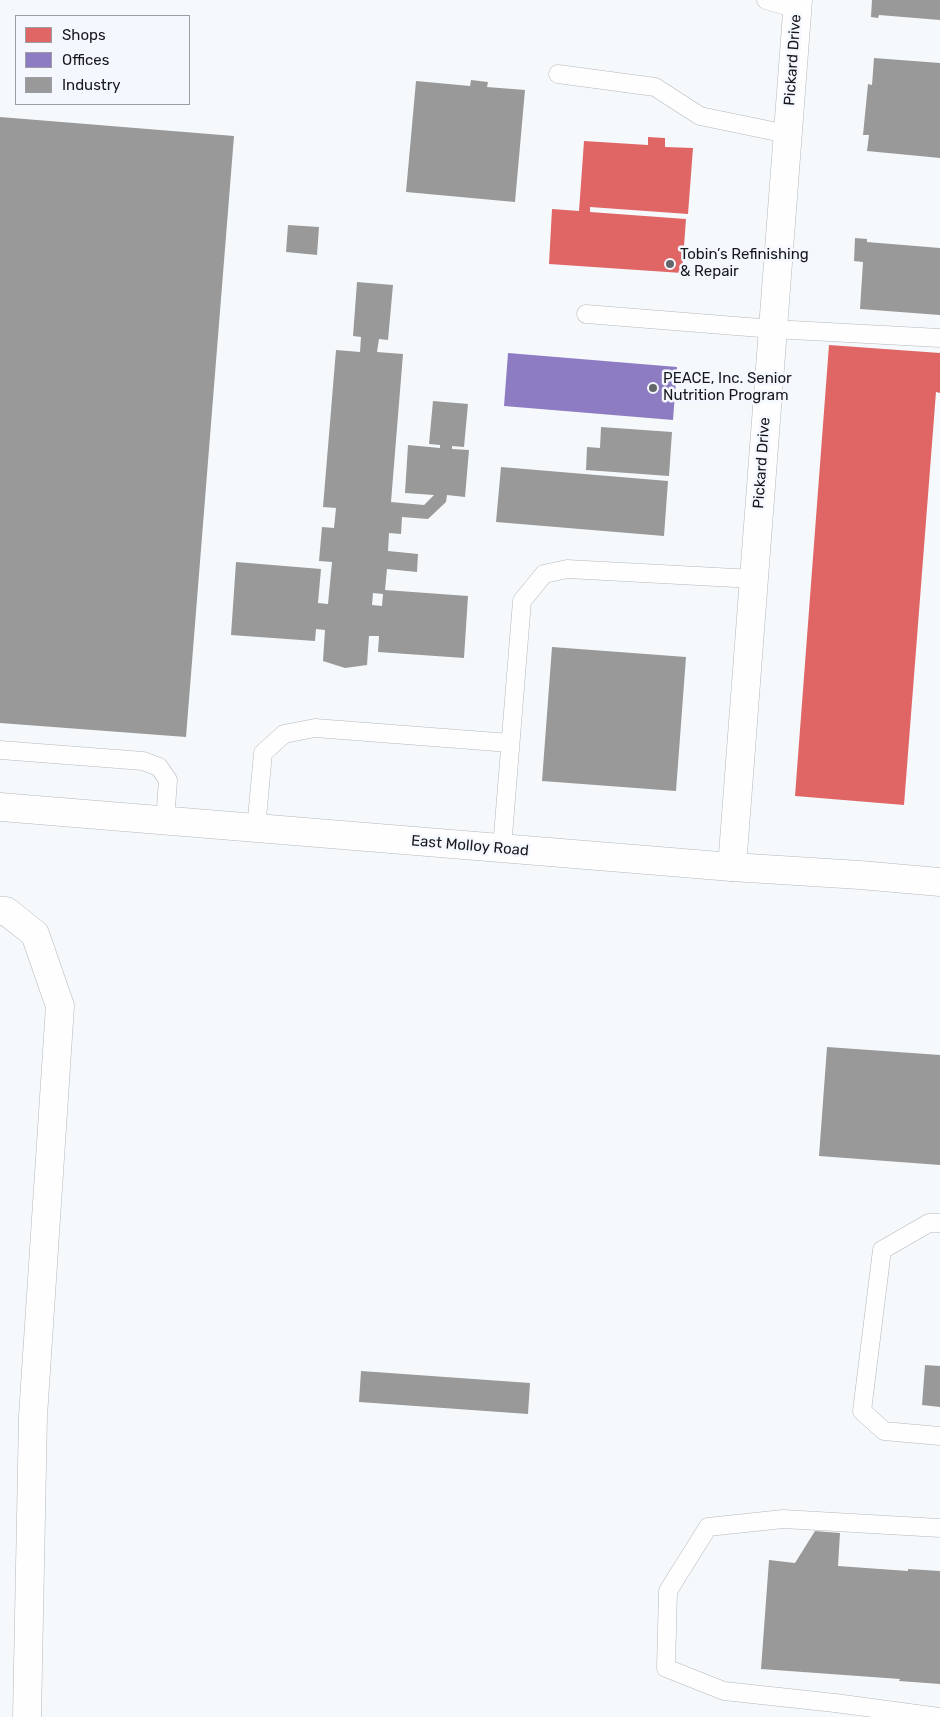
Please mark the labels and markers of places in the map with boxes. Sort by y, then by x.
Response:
place label: Tobin’s Refinishing & Repair [680,246,809,281]
marker: Tobin’s Refinishing & Repair [664,258,676,270]
place label: PEACE, Inc. Senior Nutrition Program [663,370,792,405]
marker: PEACE, Inc. Senior Nutrition Program [647,382,659,394]

